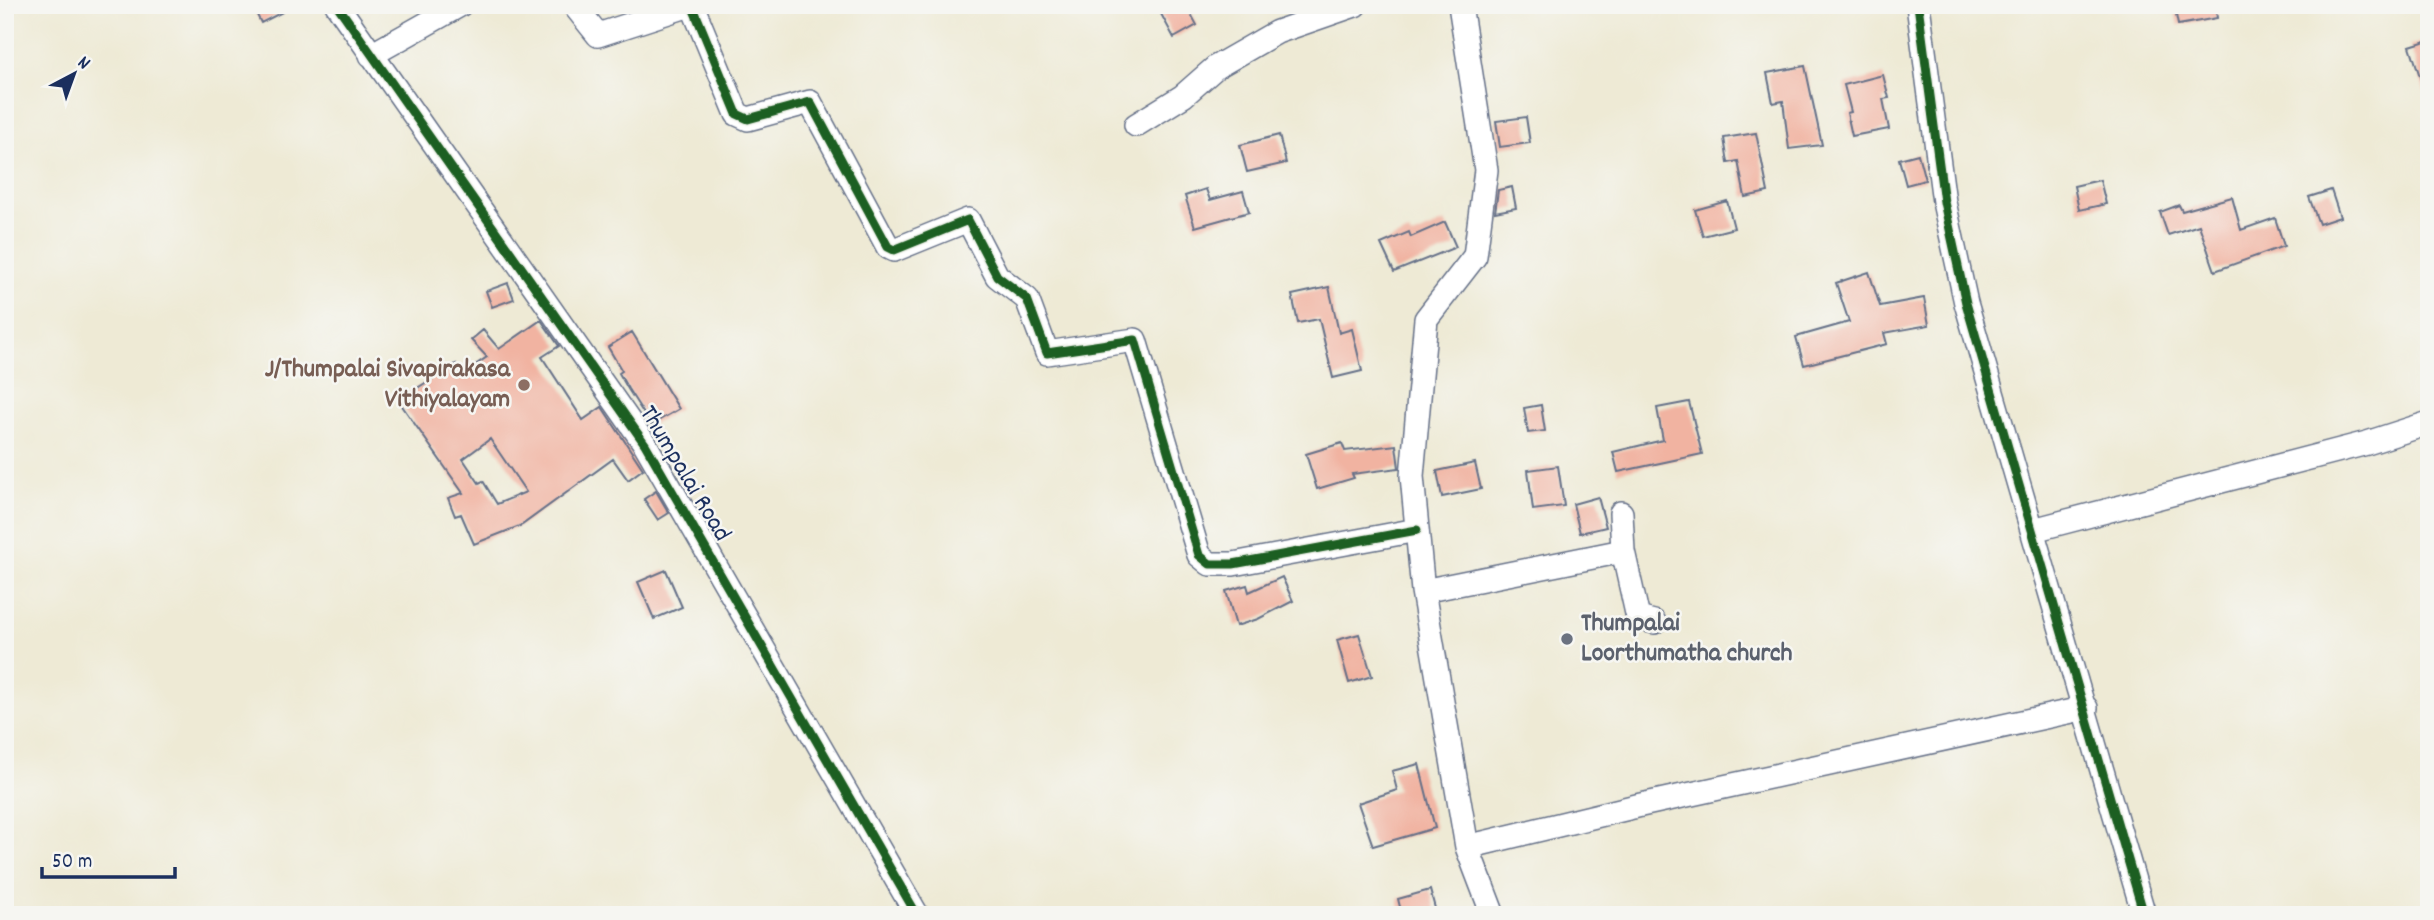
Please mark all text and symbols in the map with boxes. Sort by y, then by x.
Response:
north arrow [38,38,108,108]
text: N [70,51,95,77]
place label: J/Thumpalai Sivapirakasa Vithiyalayam [265,352,511,419]
marker: J/Thumpalai Sivapirakasa Vithiyalayam [516,377,532,393]
street label: Thumpalai Road [629,399,739,549]
place label: Thumpalai Loorthumatha church [1581,606,1792,673]
marker: Thumpalai Loorthumatha church [1559,631,1575,647]
scale bar [42,836,175,880]
text: 50 m [52,848,92,878]

